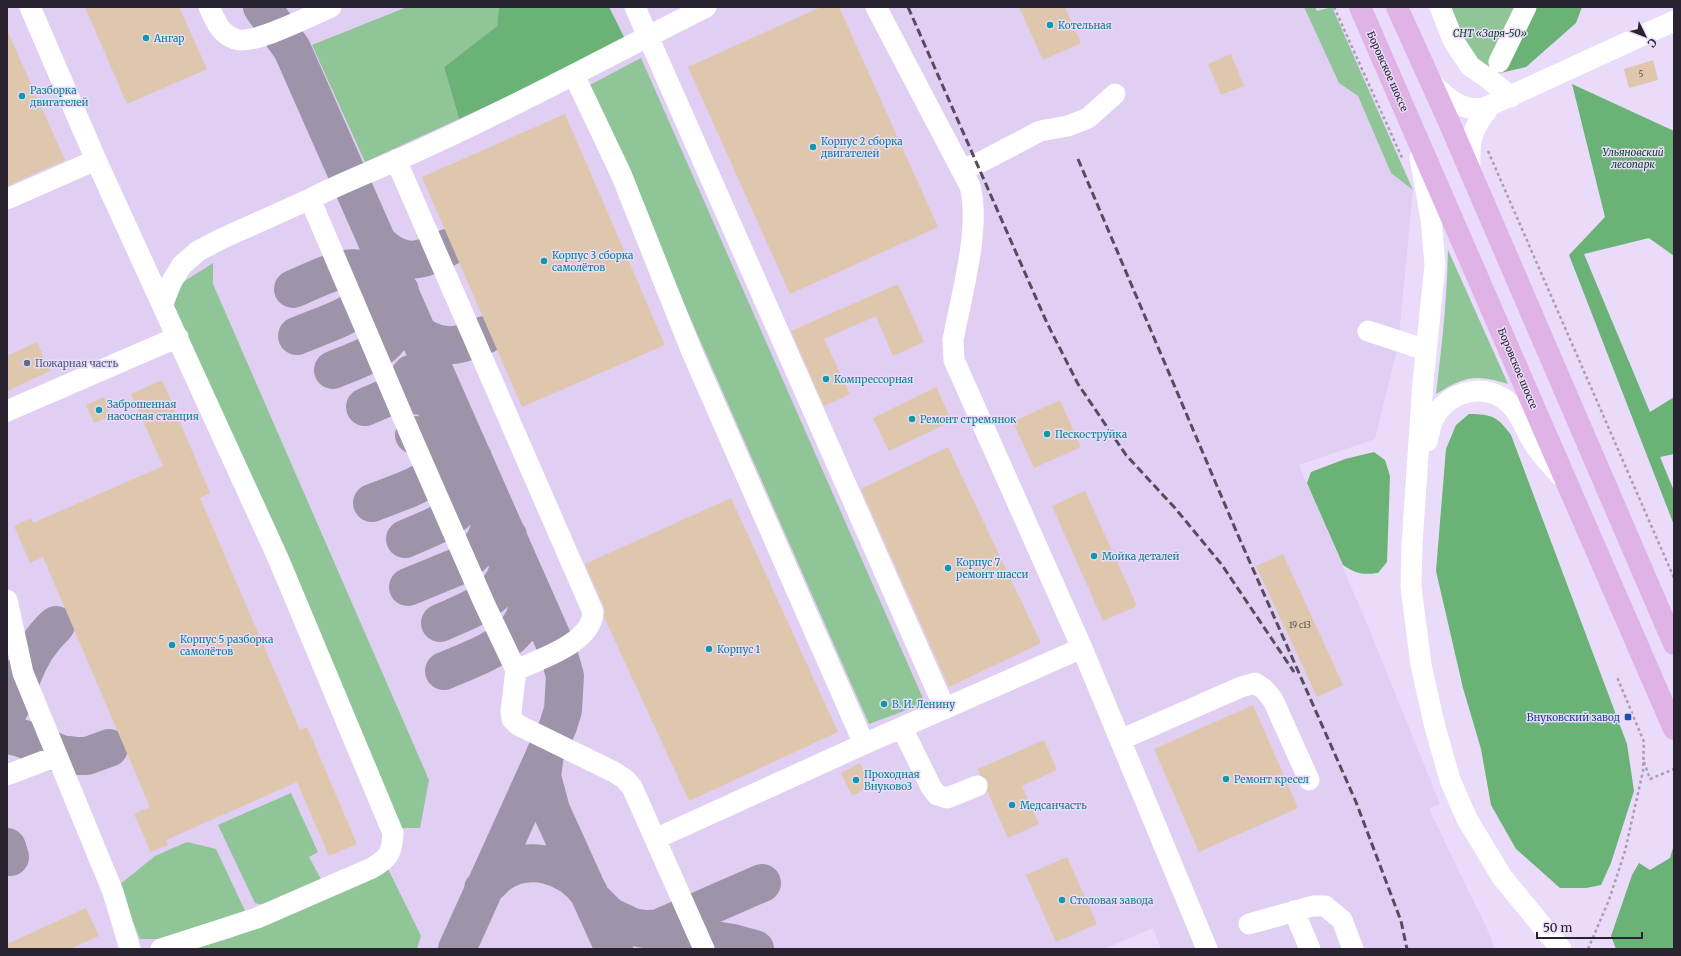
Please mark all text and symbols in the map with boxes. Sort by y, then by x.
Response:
north arrow [1625,16,1665,56]
place label: Котельная [1058,19,1112,32]
marker: Котельная [1045,20,1055,30]
park label: СНТ «Заря-50» [1453,27,1527,40]
street label: Боровское шоссе [1364,29,1411,113]
place label: Ангар [153,32,184,45]
marker: Ангар [141,33,151,43]
text: С [1645,35,1660,50]
house number: 5 [1639,69,1644,79]
place label: Разборка двигателей [29,84,88,109]
marker: Разборка двигателей [17,91,27,101]
place label: Корпус 2 сборка двигателей [820,135,903,160]
marker: Корпус 2 сборка двигателей [808,142,818,152]
park label: Ульяновский лесопарк [1602,146,1664,171]
place label: Корпус 3 сборка самолётов [552,249,634,274]
marker: Корпус 3 сборка самолётов [539,256,549,266]
street label: Боровское шоссе [1495,326,1540,411]
place label: Пожарная часть [35,357,118,370]
marker: Пожарная часть [22,358,32,368]
place label: Компрессорная [834,373,913,386]
marker: Компрессорная [821,374,831,384]
place label: Заброшенная насосная станция [107,398,199,423]
marker: Заброшенная насосная станция [94,405,104,415]
place label: Ремонт стремянок [920,413,1017,426]
marker: Ремонт стремянок [907,414,917,424]
place label: Пескоструйка [1055,428,1128,441]
marker: Пескоструйка [1042,429,1052,439]
place label: Мойка деталей [1102,550,1179,563]
marker: Мойка деталей [1089,551,1099,561]
place label: Корпус 7 ремонт шасси [956,556,1029,581]
marker: Корпус 7 ремонт шасси [943,563,953,573]
house number: 19 с13 [1289,620,1311,630]
place label: Корпус 5 разборка самолётов [180,633,274,658]
marker: Корпус 5 разборка самолётов [167,640,177,650]
place label: Корпус 1 [717,643,761,656]
marker: Корпус 1 [704,644,714,654]
place label: В. И. Ленину [892,698,955,711]
marker: В. И. Ленину [879,699,889,709]
place label: Внуковский завод [1527,711,1620,724]
marker: Внуковский завод [1623,712,1633,722]
place label: Проходная Внуково3 [864,768,920,793]
place label: Ремонт кресел [1234,773,1309,786]
marker: Ремонт кресел [1221,774,1231,784]
marker: Проходная Внуково3 [851,775,861,785]
place label: Медсанчасть [1020,799,1087,812]
marker: Медсанчасть [1007,800,1017,810]
place label: Столовая завода [1070,894,1154,907]
marker: Столовая завода [1057,895,1067,905]
scale bar [1537,914,1642,940]
text: 50 m [1543,920,1572,935]

